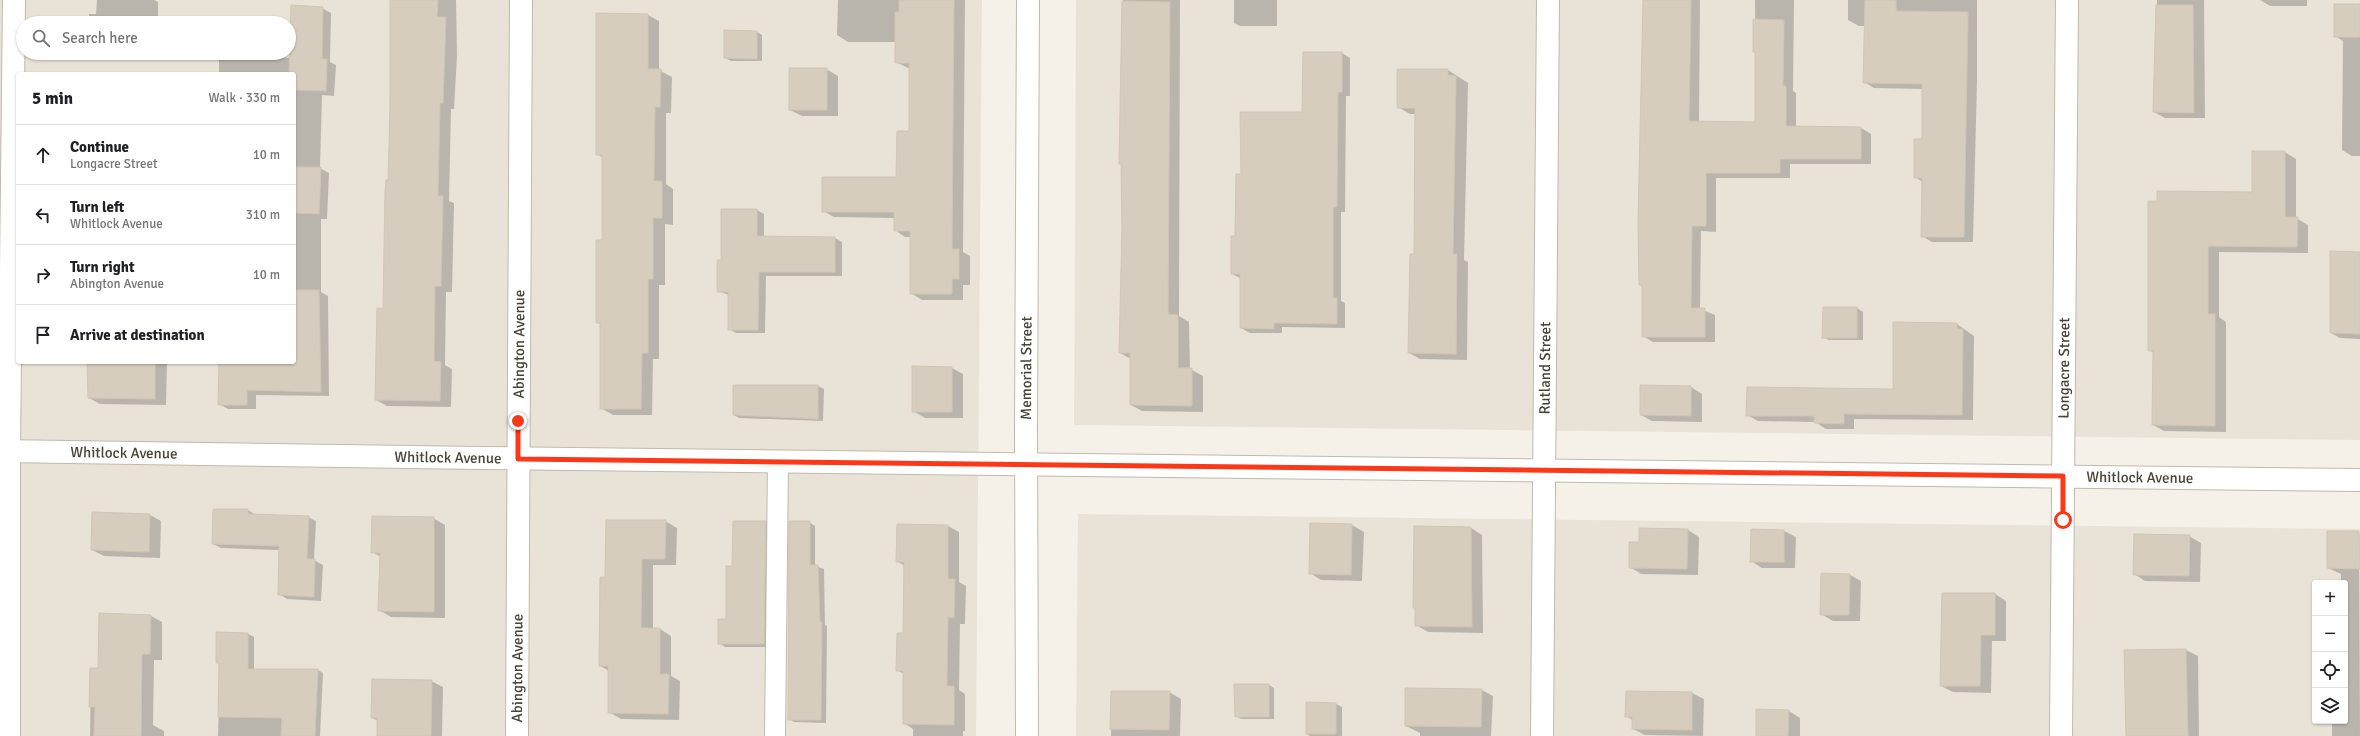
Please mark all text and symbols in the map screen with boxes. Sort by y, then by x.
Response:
search box [16,16,296,60]
icon: search [30,27,52,49]
text: Search here [62,29,138,47]
text: 5 min [32,88,73,109]
text: Walk · 330 m [209,90,280,106]
text: Continue [70,138,129,156]
icon: ahead [32,144,54,166]
text: 10 m [253,147,280,163]
text: Longacre Street [70,156,158,172]
text: Turn left [70,198,124,216]
icon: left [32,204,54,226]
text: 310 m [246,207,280,223]
text: Whitlock Avenue [70,216,163,232]
text: Turn right [70,258,135,276]
icon: right [32,264,54,286]
text: 10 m [253,267,280,283]
text: Abington Avenue [70,276,164,292]
street label: Abington Avenue [510,290,528,398]
street label: Memorial Street [1017,316,1036,420]
street label: Longacre Street [2055,317,2073,419]
street label: Rutland Street [1536,322,1554,414]
icon: arrive [32,324,54,346]
text: Arrive at destination [70,326,205,344]
route end [509,412,527,430]
street label: Whitlock Avenue [70,443,178,463]
street label: Whitlock Avenue [394,448,502,467]
street label: Whitlock Avenue [2086,468,2193,487]
route start [2054,511,2072,529]
map controls [2312,580,2348,724]
button: + [2312,580,2348,616]
street label: Abington Avenue [508,614,527,722]
button: − [2312,616,2348,652]
button: locate [2312,652,2348,688]
button: layers [2312,688,2348,724]

